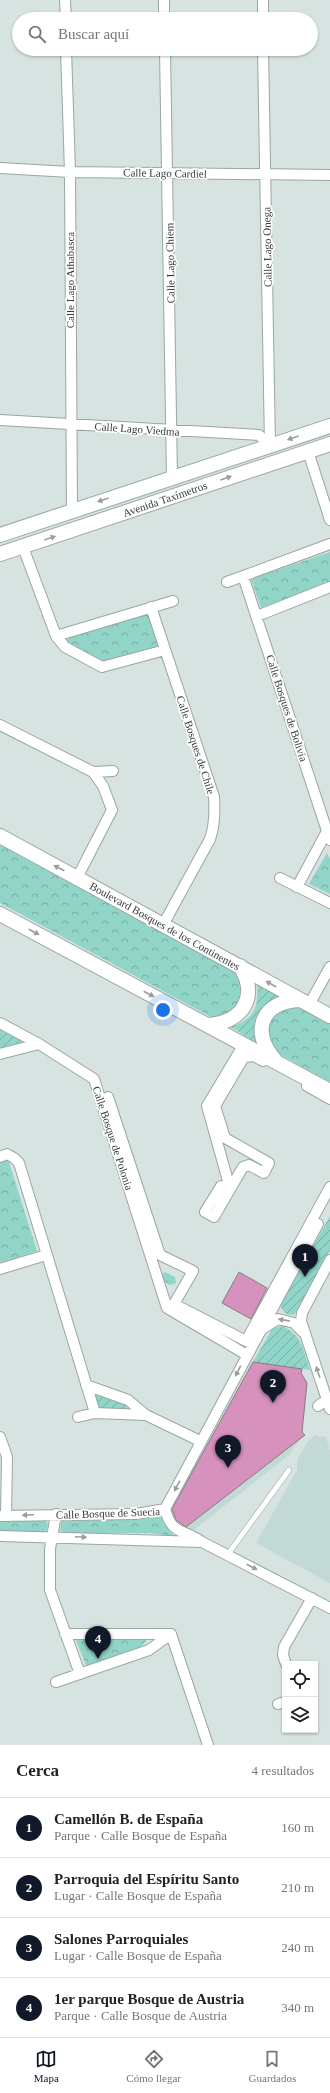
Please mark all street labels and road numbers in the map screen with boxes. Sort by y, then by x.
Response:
street label: Calle Lago Cardiel [123,166,207,180]
street label: Calle Lago Onega [260,207,274,287]
street label: Calle Lago Chiem [163,222,177,303]
street label: Calle Lago Athabasca [64,232,76,328]
street label: Calle Lago Viedma [94,420,180,438]
street label: Avenida Taxímetros [121,479,209,519]
street label: Calle Bosques de Bolivia [264,653,310,763]
street label: Calle Bosques de Chile [174,694,218,796]
street label: Boulevard Bosques de los Continentes [88,880,242,972]
street label: Calle Bosque de Polonia [91,1085,135,1192]
street label: Calle Bosque de Suecia [56,1505,160,1521]

